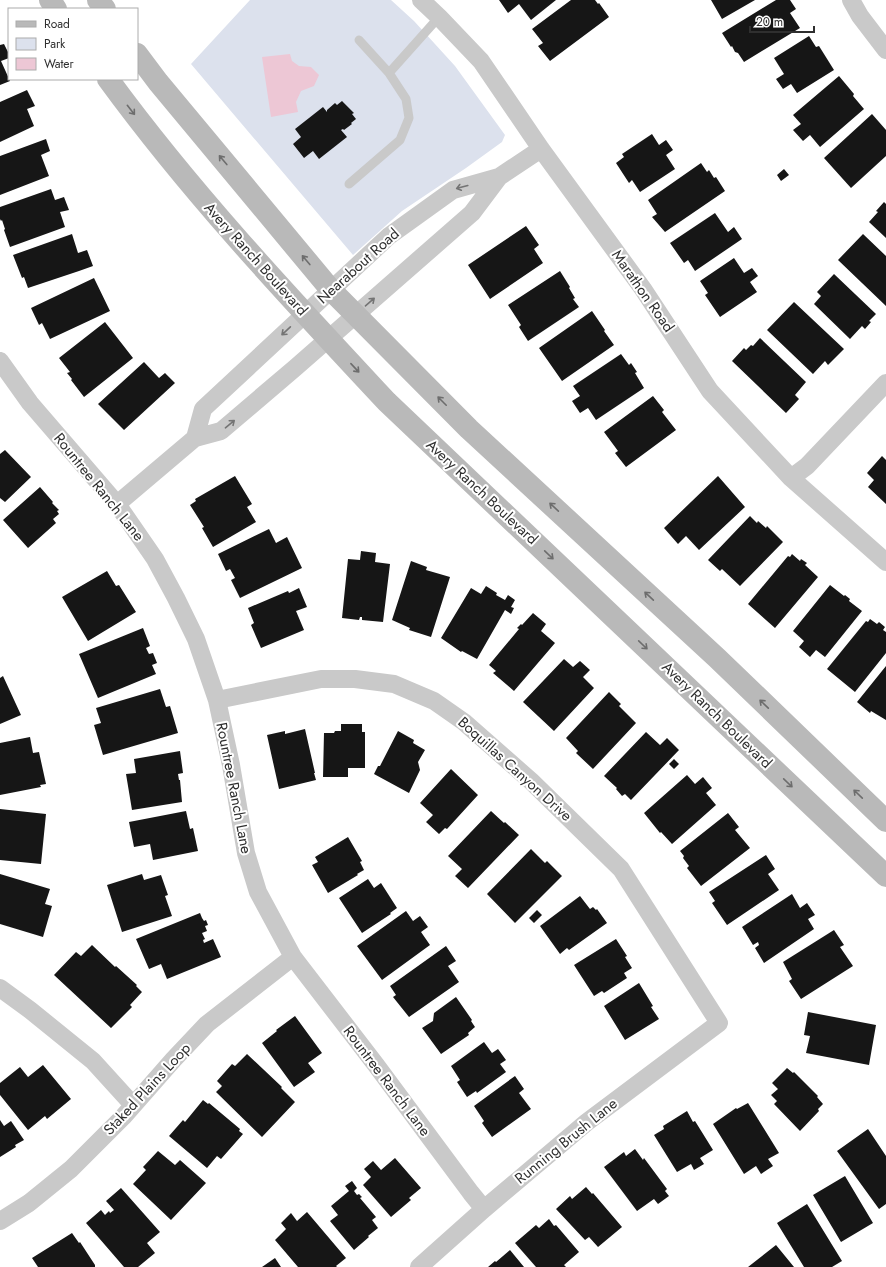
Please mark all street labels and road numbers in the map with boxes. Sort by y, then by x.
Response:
street label: Avery Ranch Boulevard [199,197,313,321]
street label: Nearabout Road [312,223,404,309]
street label: Marathon Road [606,245,680,337]
street label: Rountree Ranch Lane [48,428,150,546]
street label: Avery Ranch Boulevard [421,434,543,550]
street label: Avery Ranch Boulevard [657,656,777,774]
street label: Boquillas Canyon Drive [453,712,577,827]
street label: Rountree Ranch Lane [210,720,258,856]
street label: Rountree Ranch Lane [338,1021,436,1141]
street label: Staked Plains Loop [98,1038,196,1140]
street label: Running Brush Lane [510,1093,622,1189]

